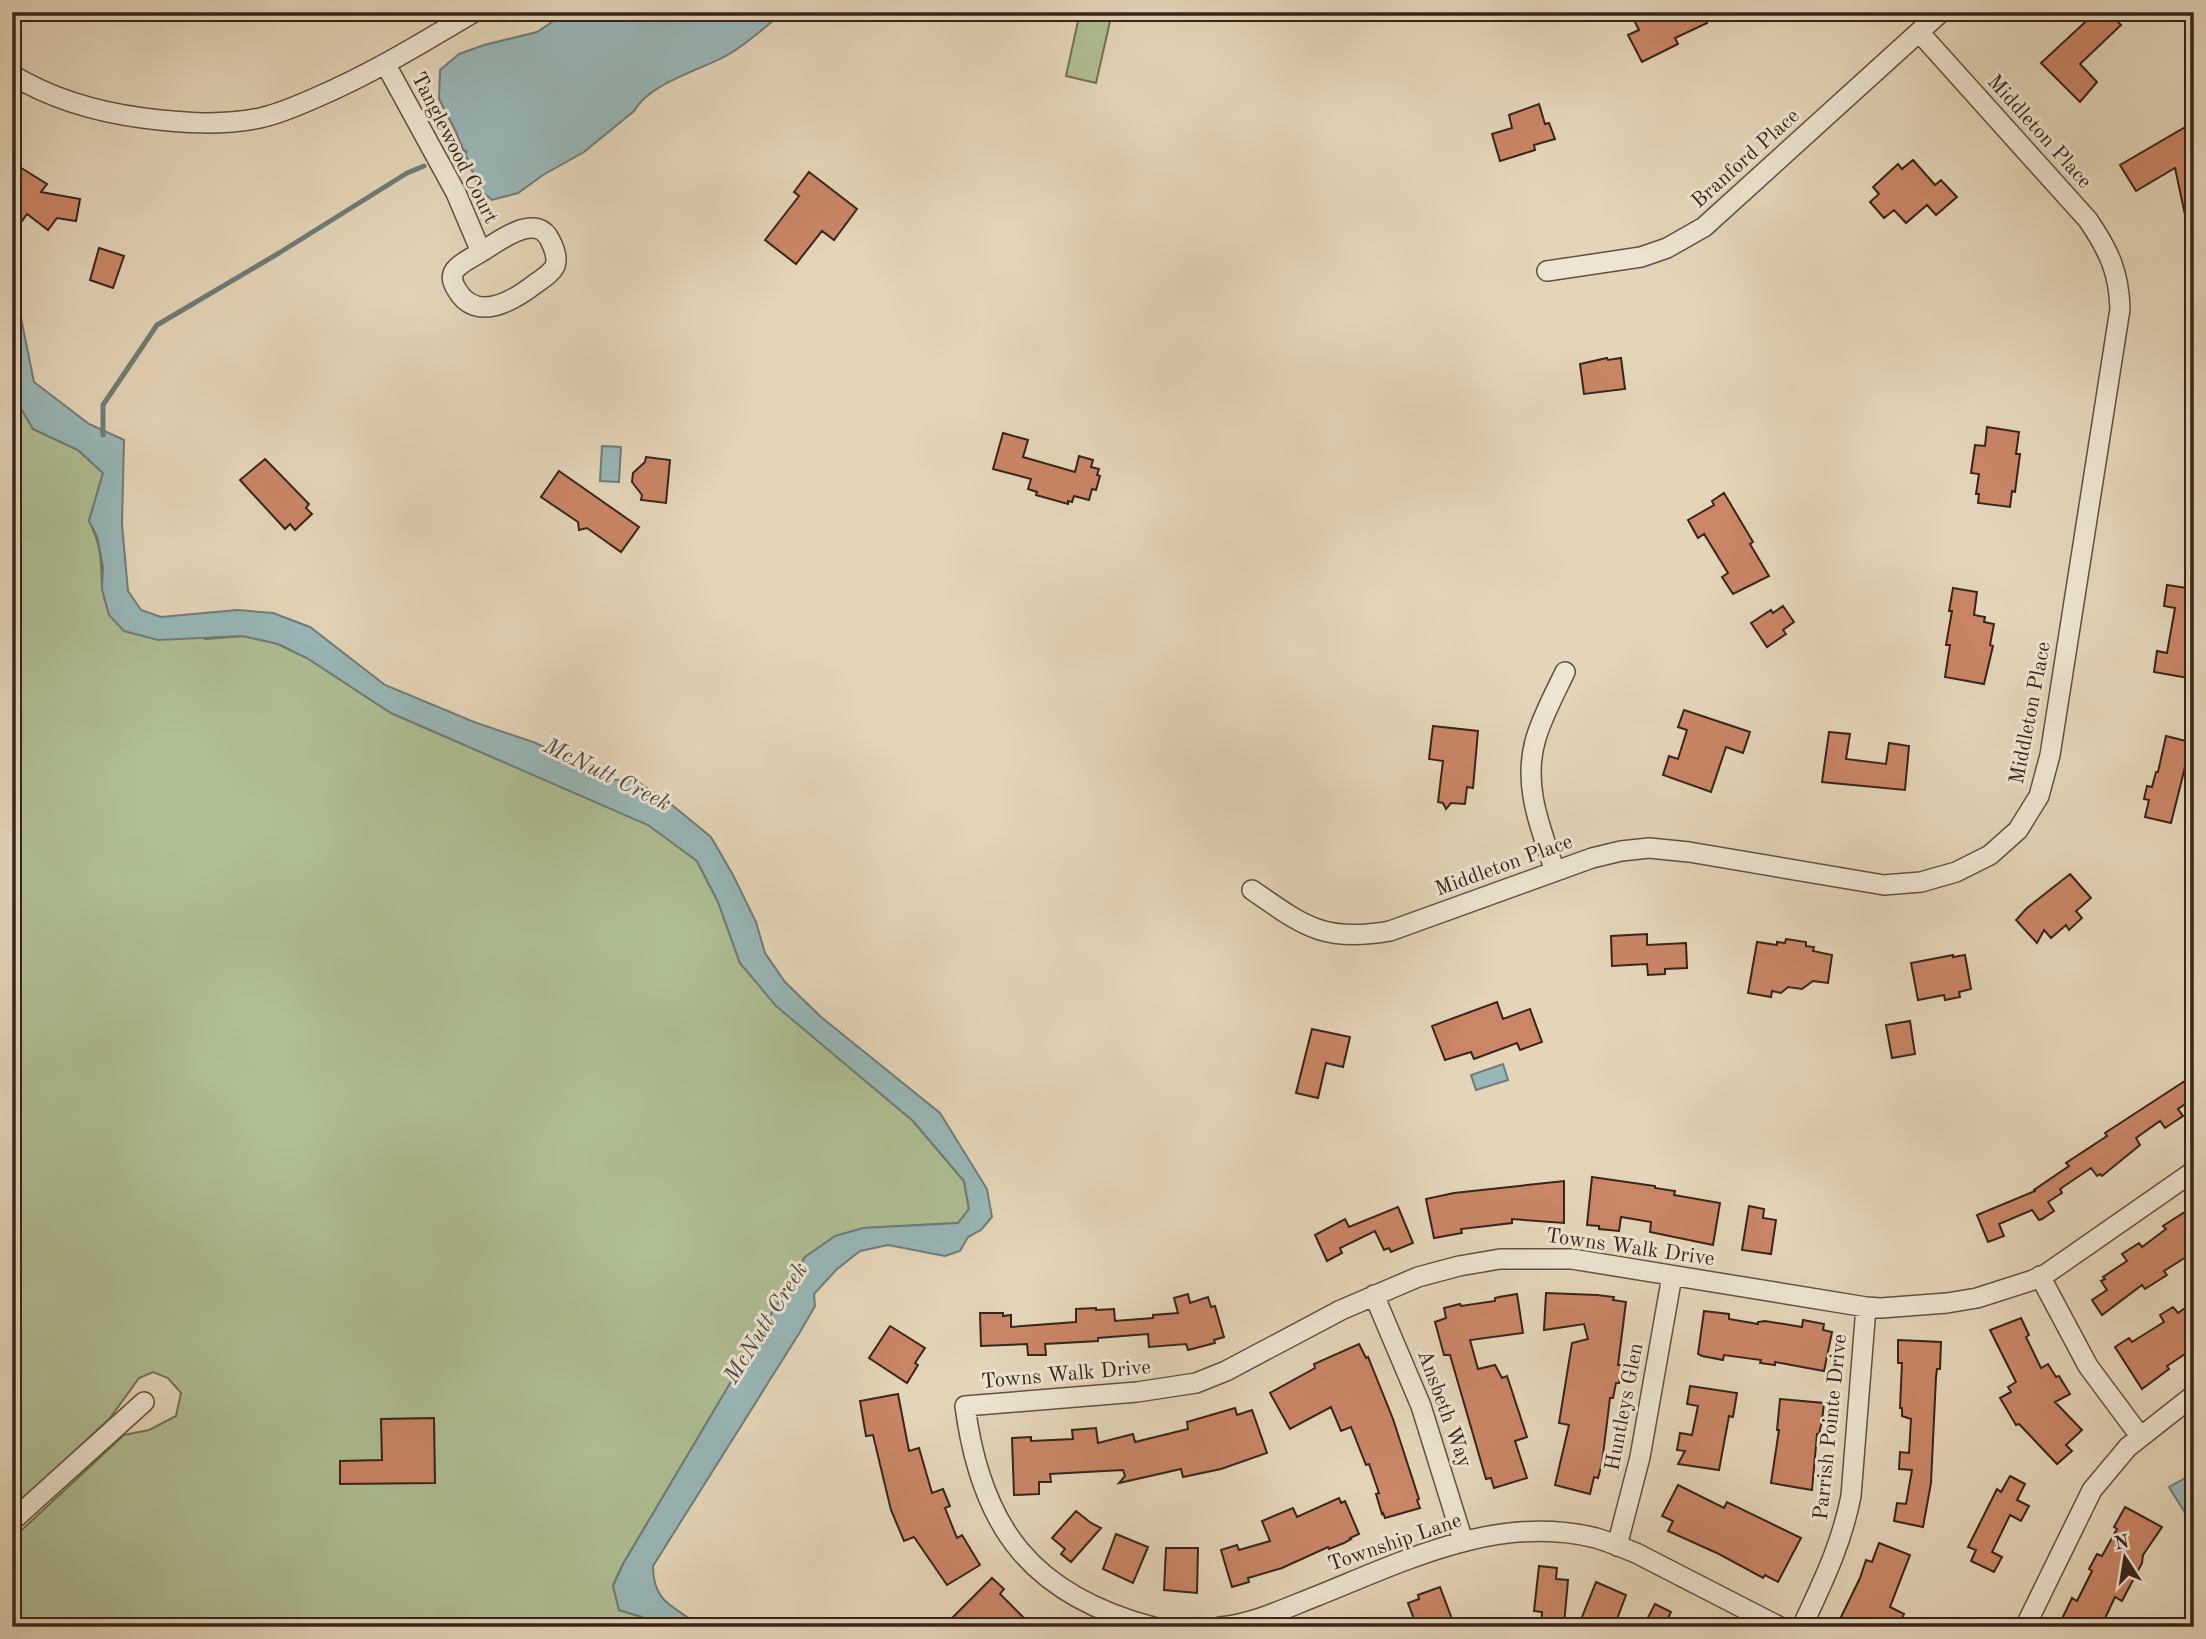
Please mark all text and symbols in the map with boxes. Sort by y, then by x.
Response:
street label: Tanglewood Court [407,69,501,227]
street label: Middleton Place [1983,71,2095,193]
street label: Branford Place [1688,105,1804,213]
street label: Middleton Place [2007,640,2055,786]
water label: McNutt Creek [539,734,674,816]
street label: Middleton Place [1432,831,1576,901]
street label: Towns Walk Drive [1544,1226,1716,1270]
water label: McNutt Creek [719,1258,812,1389]
street label: Parrish Pointe Drive [1811,1333,1851,1521]
street label: Huntleys Glen [1602,1341,1648,1473]
street label: Ansbeth Way [1413,1347,1475,1471]
street label: Towns Walk Drive [980,1357,1152,1393]
street label: Township Lane [1326,1510,1464,1576]
north arrow [2090,1524,2160,1594]
text: N [2113,1533,2132,1555]

